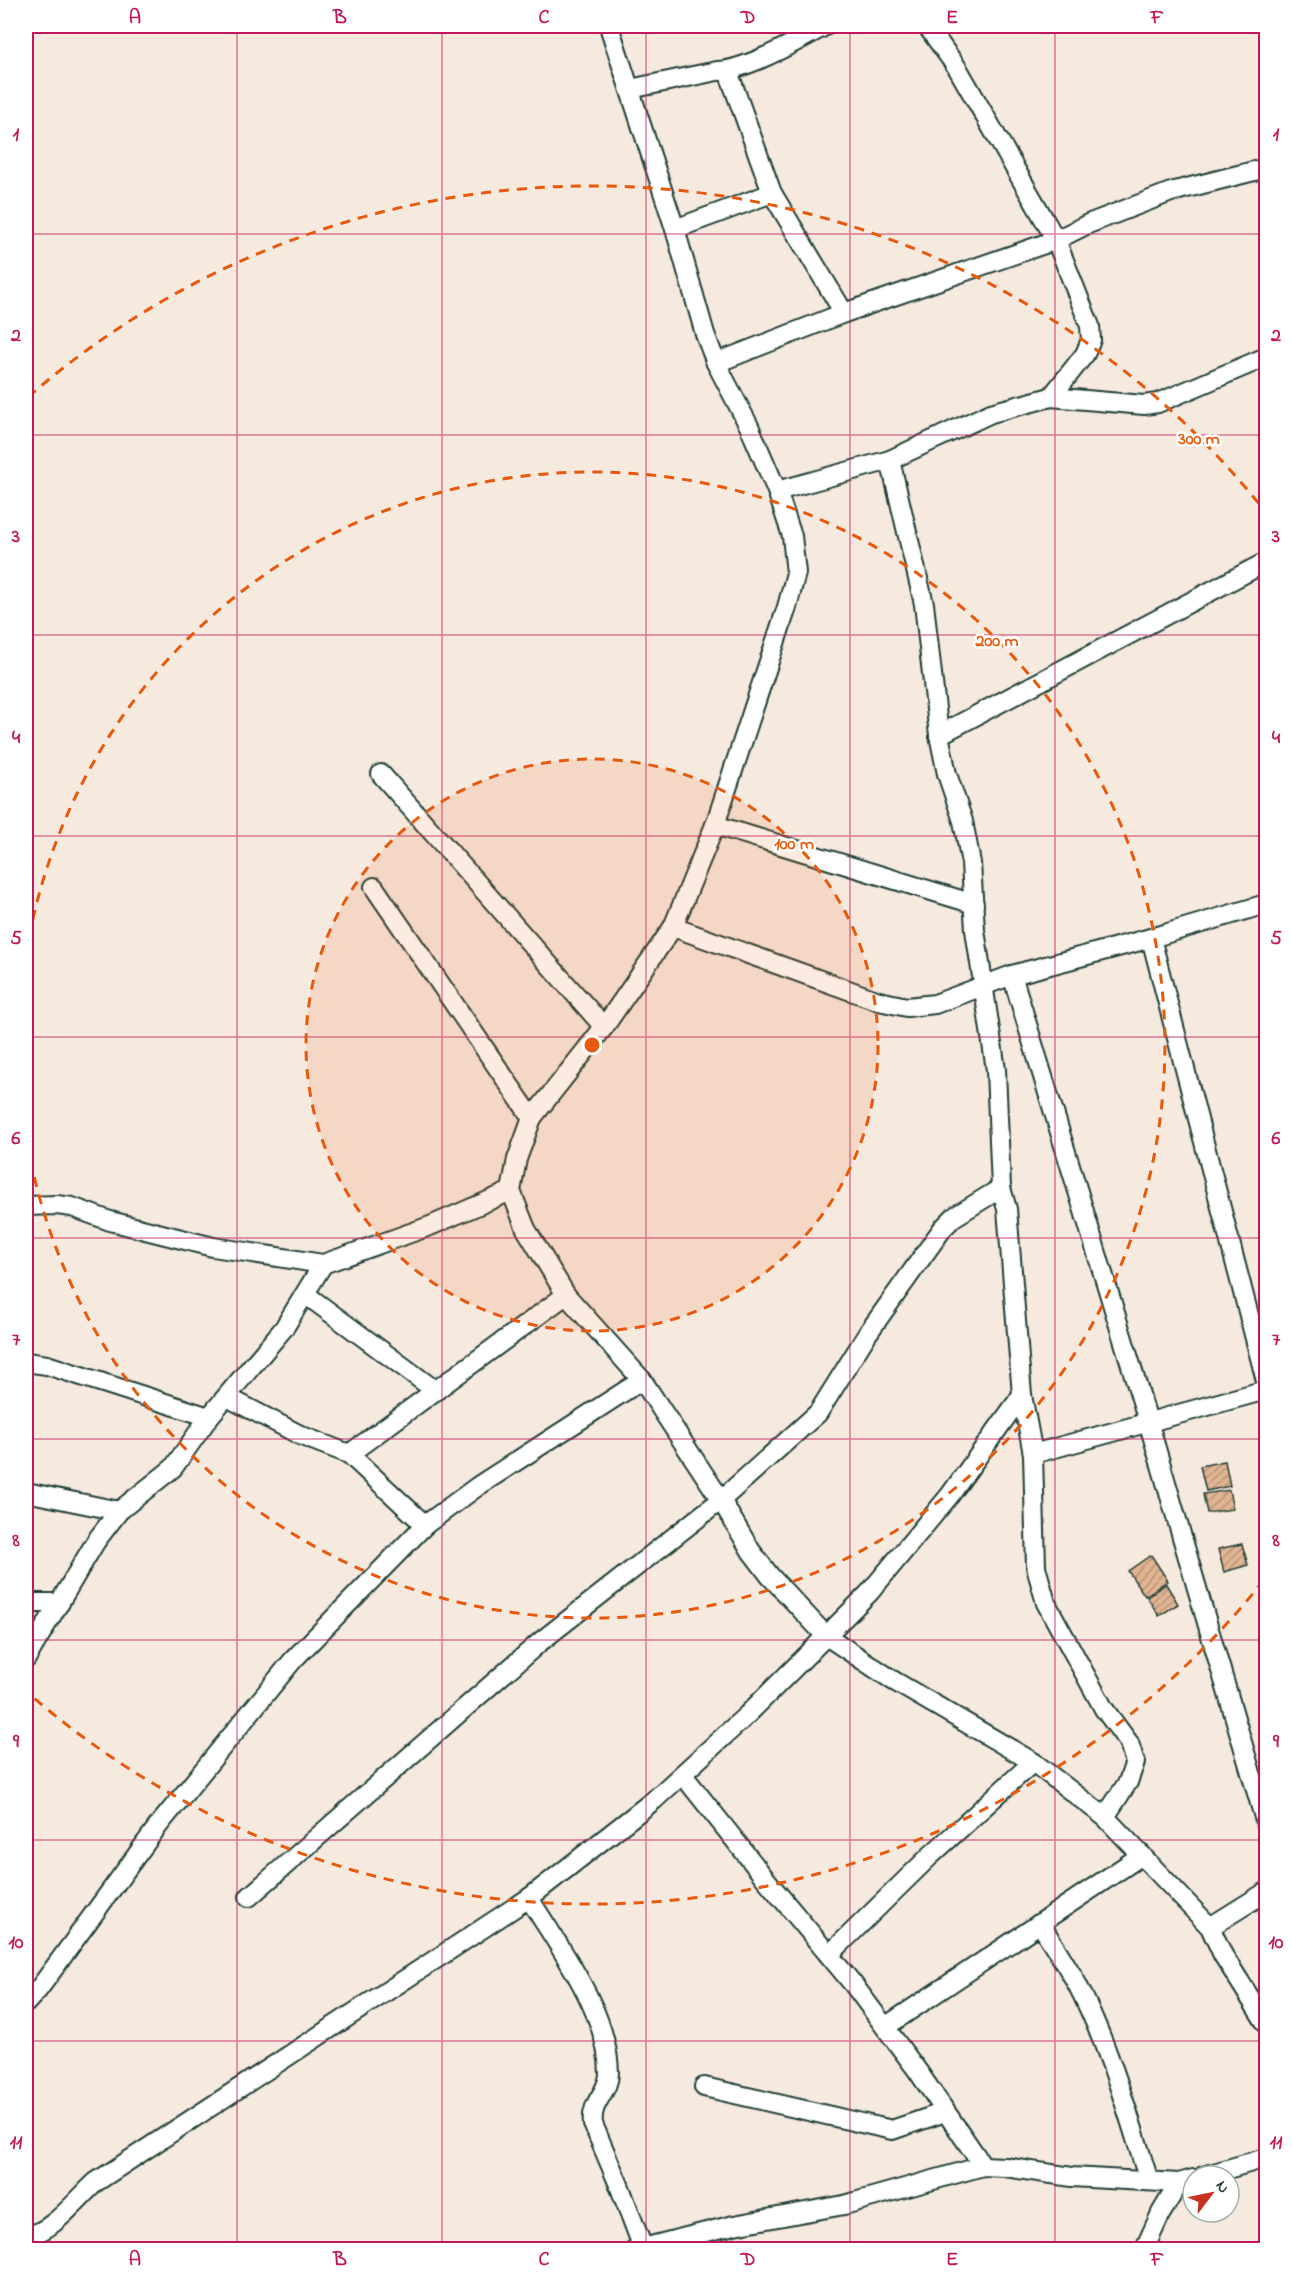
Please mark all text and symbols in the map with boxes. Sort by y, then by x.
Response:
text: A [129,4,141,33]
text: B [332,4,347,33]
text: C [539,4,550,33]
text: D [740,4,755,33]
text: E [946,4,958,33]
text: F [1150,4,1164,33]
text: 1 [13,121,20,150]
text: 1 [1273,121,1280,150]
text: 2 [10,322,21,351]
text: 2 [1270,322,1281,351]
text: 300 m [1177,427,1220,453]
text: 3 [11,523,20,552]
text: 3 [1271,523,1280,552]
text: 200 m [975,629,1019,655]
text: 4 [12,724,21,753]
text: 4 [1272,724,1281,753]
text: 100 m [774,832,814,858]
text: 5 [10,925,22,954]
text: 5 [1270,925,1282,954]
centre of rings [582,1035,602,1055]
text: 6 [12,1125,21,1154]
text: 6 [1272,1125,1281,1154]
text: 7 [12,1326,21,1355]
text: 7 [1272,1326,1281,1355]
text: 8 [11,1527,20,1556]
text: 8 [1271,1527,1280,1556]
text: 9 [12,1728,20,1757]
text: 9 [1272,1728,1280,1757]
text: 10 [9,1929,24,1958]
text: 10 [1269,1929,1284,1958]
text: 11 [10,2129,23,2158]
text: 11 [1270,2129,1283,2158]
north arrow [1181,2164,1241,2224]
text: N [1209,2176,1235,2198]
text: A [129,2246,141,2275]
text: B [332,2246,347,2275]
text: C [539,2246,550,2275]
text: D [740,2246,755,2275]
text: E [946,2246,958,2275]
text: F [1150,2246,1164,2275]

